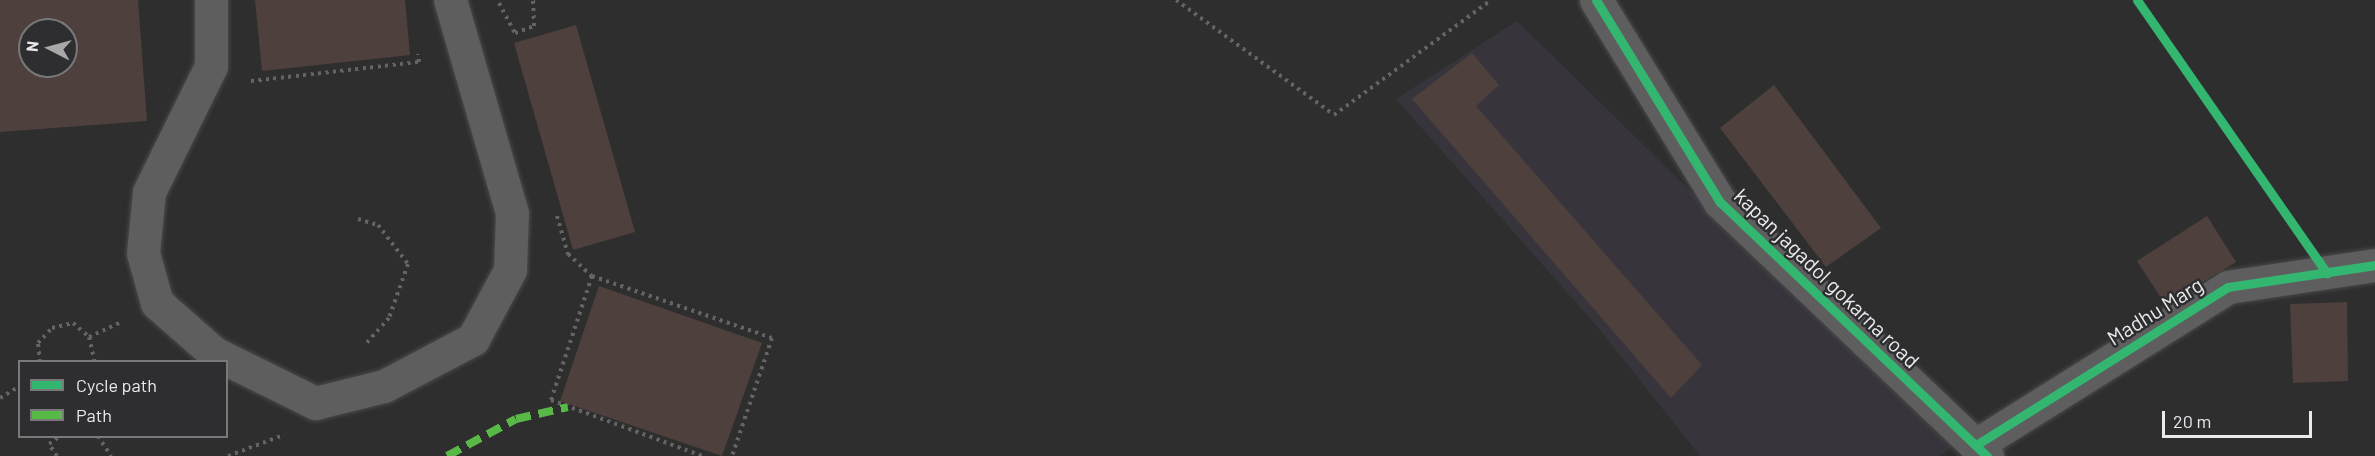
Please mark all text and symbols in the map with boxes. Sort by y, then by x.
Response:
north arrow [18,18,78,78]
text: N [22,40,42,53]
street label: kapan jagadol gokarna road [1729,183,1925,373]
street label: Madhu Marg [2102,272,2208,350]
legend [18,360,228,438]
text: Cycle path [76,374,157,396]
scale bar [2165,399,2315,437]
text: Path [76,404,112,426]
text: 20 m [2173,410,2211,432]

